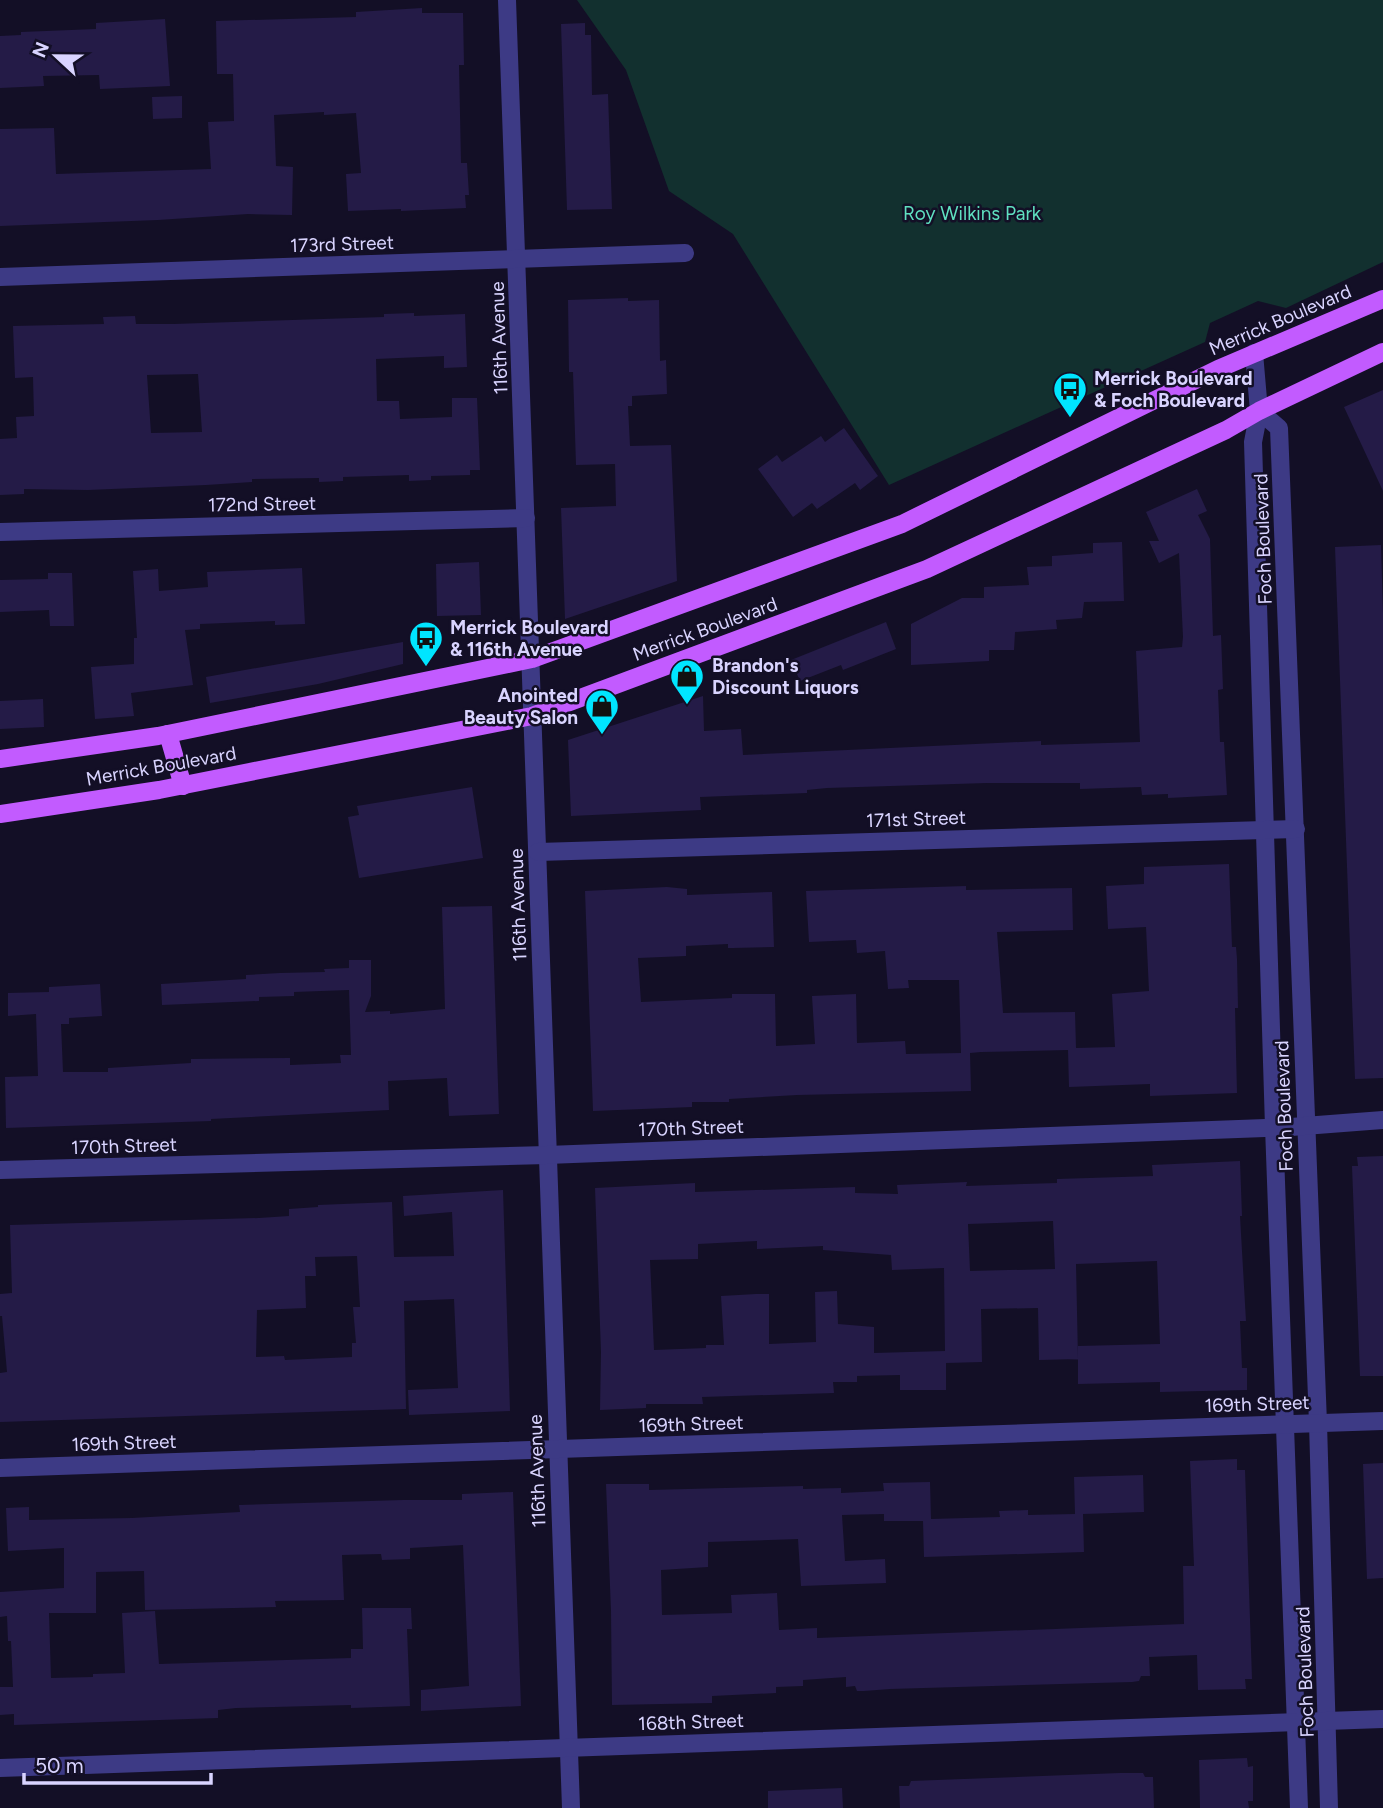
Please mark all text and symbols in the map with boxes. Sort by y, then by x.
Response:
north arrow [21,21,91,91]
text: N [27,39,54,61]
park label: Roy Wilkins Park [903,202,1042,225]
street label: 173rd Street [290,231,394,257]
street label: Merrick Boulevard [1205,280,1355,360]
street label: 116th Avenue [486,281,512,395]
place label: Merrick Boulevard & Foch Boulevard [1094,367,1252,412]
bus stop icon: Merrick Boulevard & Foch Boulevard [1051,370,1089,419]
street label: Foch Boulevard [1249,473,1277,605]
street label: 172nd Street [208,492,316,516]
street label: Merrick Boulevard [629,592,781,666]
place label: Merrick Boulevard & 116th Avenue [450,616,608,661]
bus stop icon: Merrick Boulevard & 116th Avenue [407,619,445,668]
place label: Brandon's Discount Liquors [712,654,859,699]
shop icon: Brandon's Discount Liquors [668,657,706,706]
place label: Anointed Beauty Salon [464,684,578,729]
shop icon: Anointed Beauty Salon [583,687,621,736]
street label: Merrick Boulevard [84,741,238,791]
street label: 171st Street [866,806,966,832]
street label: 116th Avenue [505,848,531,962]
street label: Foch Boulevard [1270,1040,1298,1172]
street label: 170th Street [638,1115,744,1141]
street label: 170th Street [71,1133,177,1159]
street label: 169th Street [1204,1391,1310,1417]
street label: 169th Street [638,1411,744,1437]
street label: 116th Avenue [524,1414,550,1528]
street label: 169th Street [71,1430,177,1456]
street label: Foch Boulevard [1291,1606,1319,1738]
street label: 168th Street [638,1709,744,1735]
scale bar [24,1742,212,1786]
text: 50 m [35,1753,84,1778]

